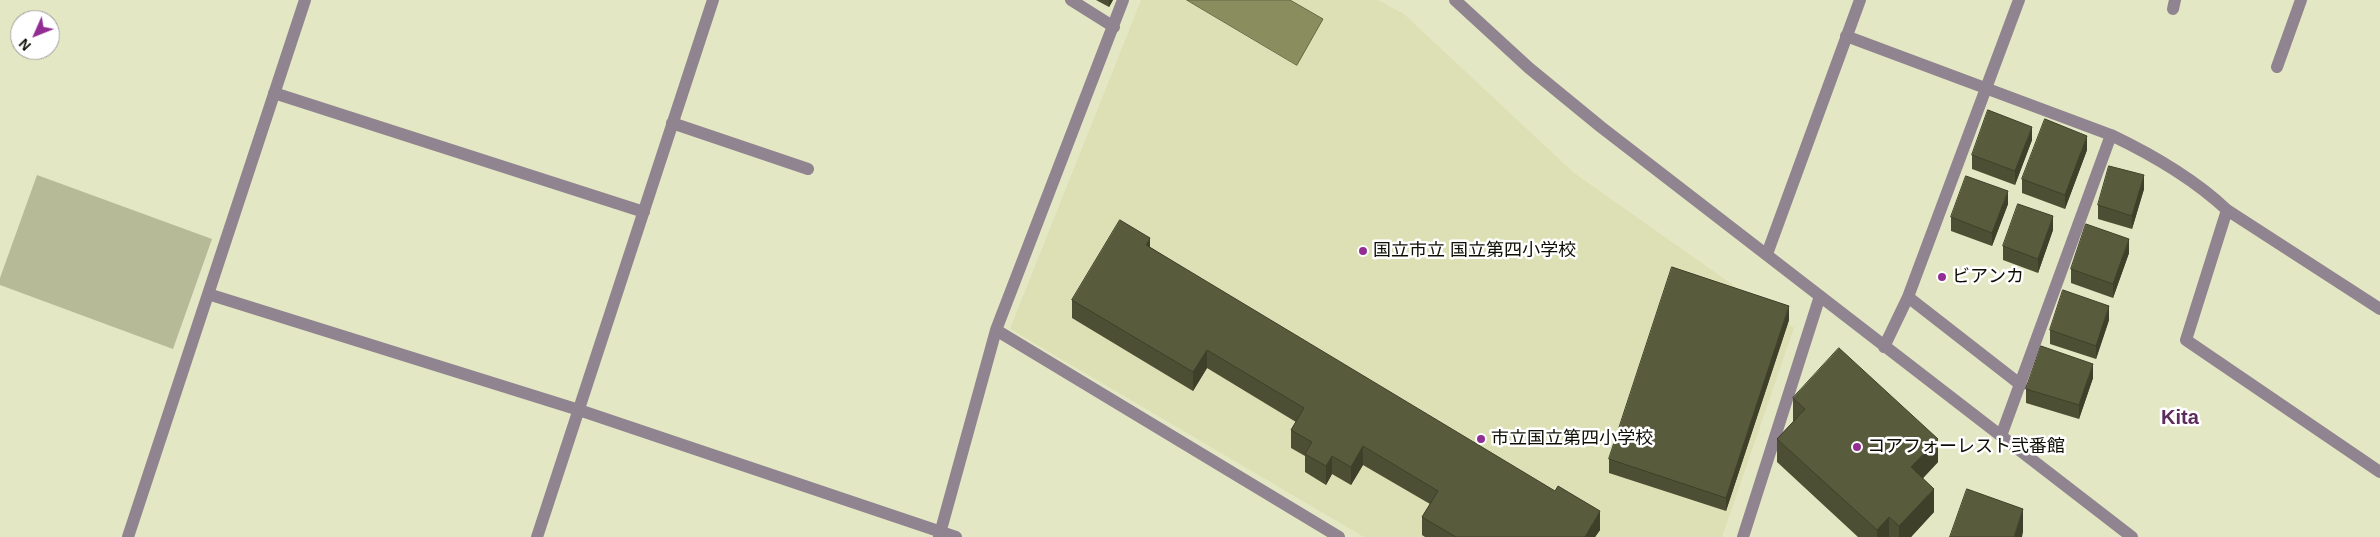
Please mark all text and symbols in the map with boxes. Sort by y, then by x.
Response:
north arrow [10,10,60,60]
text: N [16,36,34,54]
place label: 国立市立 国立第四小学校 [1373,240,1576,262]
marker: 国立市立 国立第四小学校 [1357,245,1369,257]
place label: ビアンカ [1952,266,2024,288]
marker: ビアンカ [1936,271,1948,283]
district label: Kita [2161,406,2199,430]
place label: 市立国立第四小学校 [1491,428,1653,450]
marker: 市立国立第四小学校 [1475,433,1487,445]
place label: コアフォーレスト弐番館 [1867,436,2065,458]
marker: コアフォーレスト弐番館 [1851,441,1863,453]

